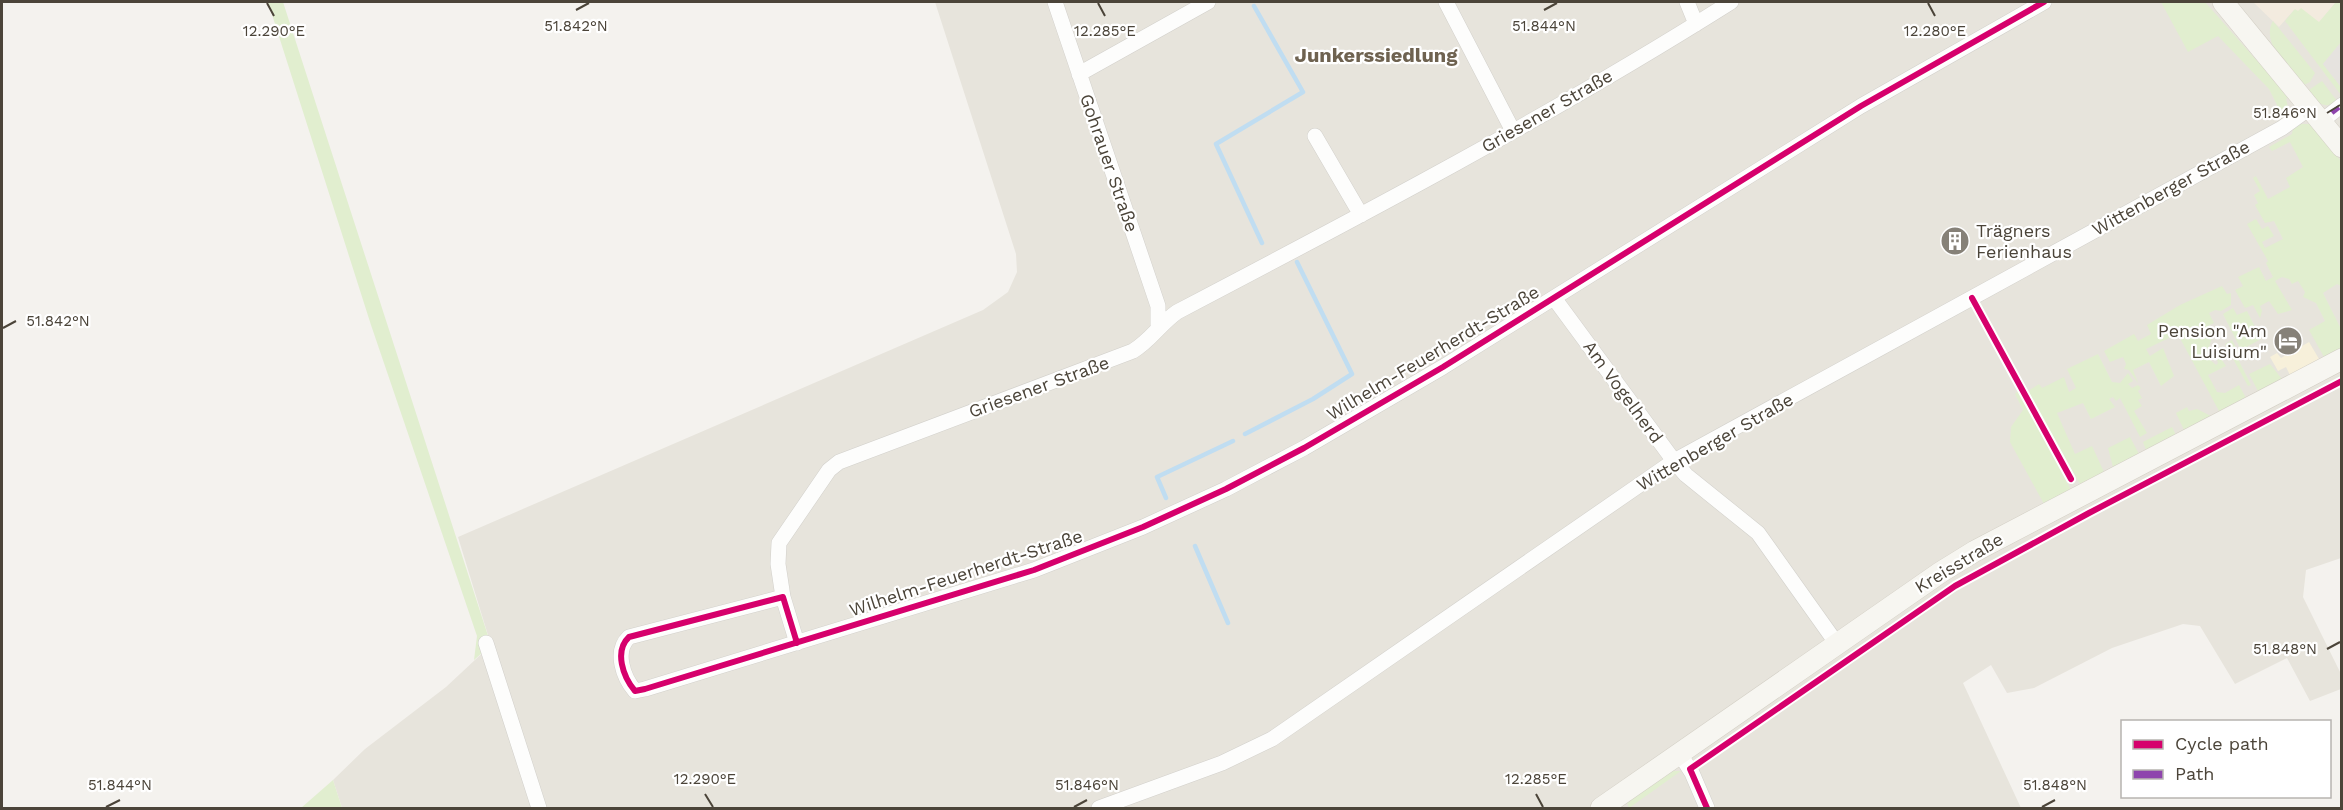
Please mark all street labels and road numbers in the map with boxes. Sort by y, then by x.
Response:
street label: Griesener Straße [1477,65,1616,157]
street label: Gohrauer Straße [1076,91,1143,235]
street label: Wittenberger Straße [2088,135,2253,240]
street label: Wilhelm-Feuerherdt-Straße [1323,281,1543,424]
street label: Am Vogelherd [1579,336,1668,447]
street label: Griesener Straße [966,351,1112,422]
street label: Wittenberger Straße [1633,388,1797,495]
street label: Wilhelm-Feuerherdt-Straße [847,525,1085,620]
street label: Kreisstraße [1911,528,2007,597]

